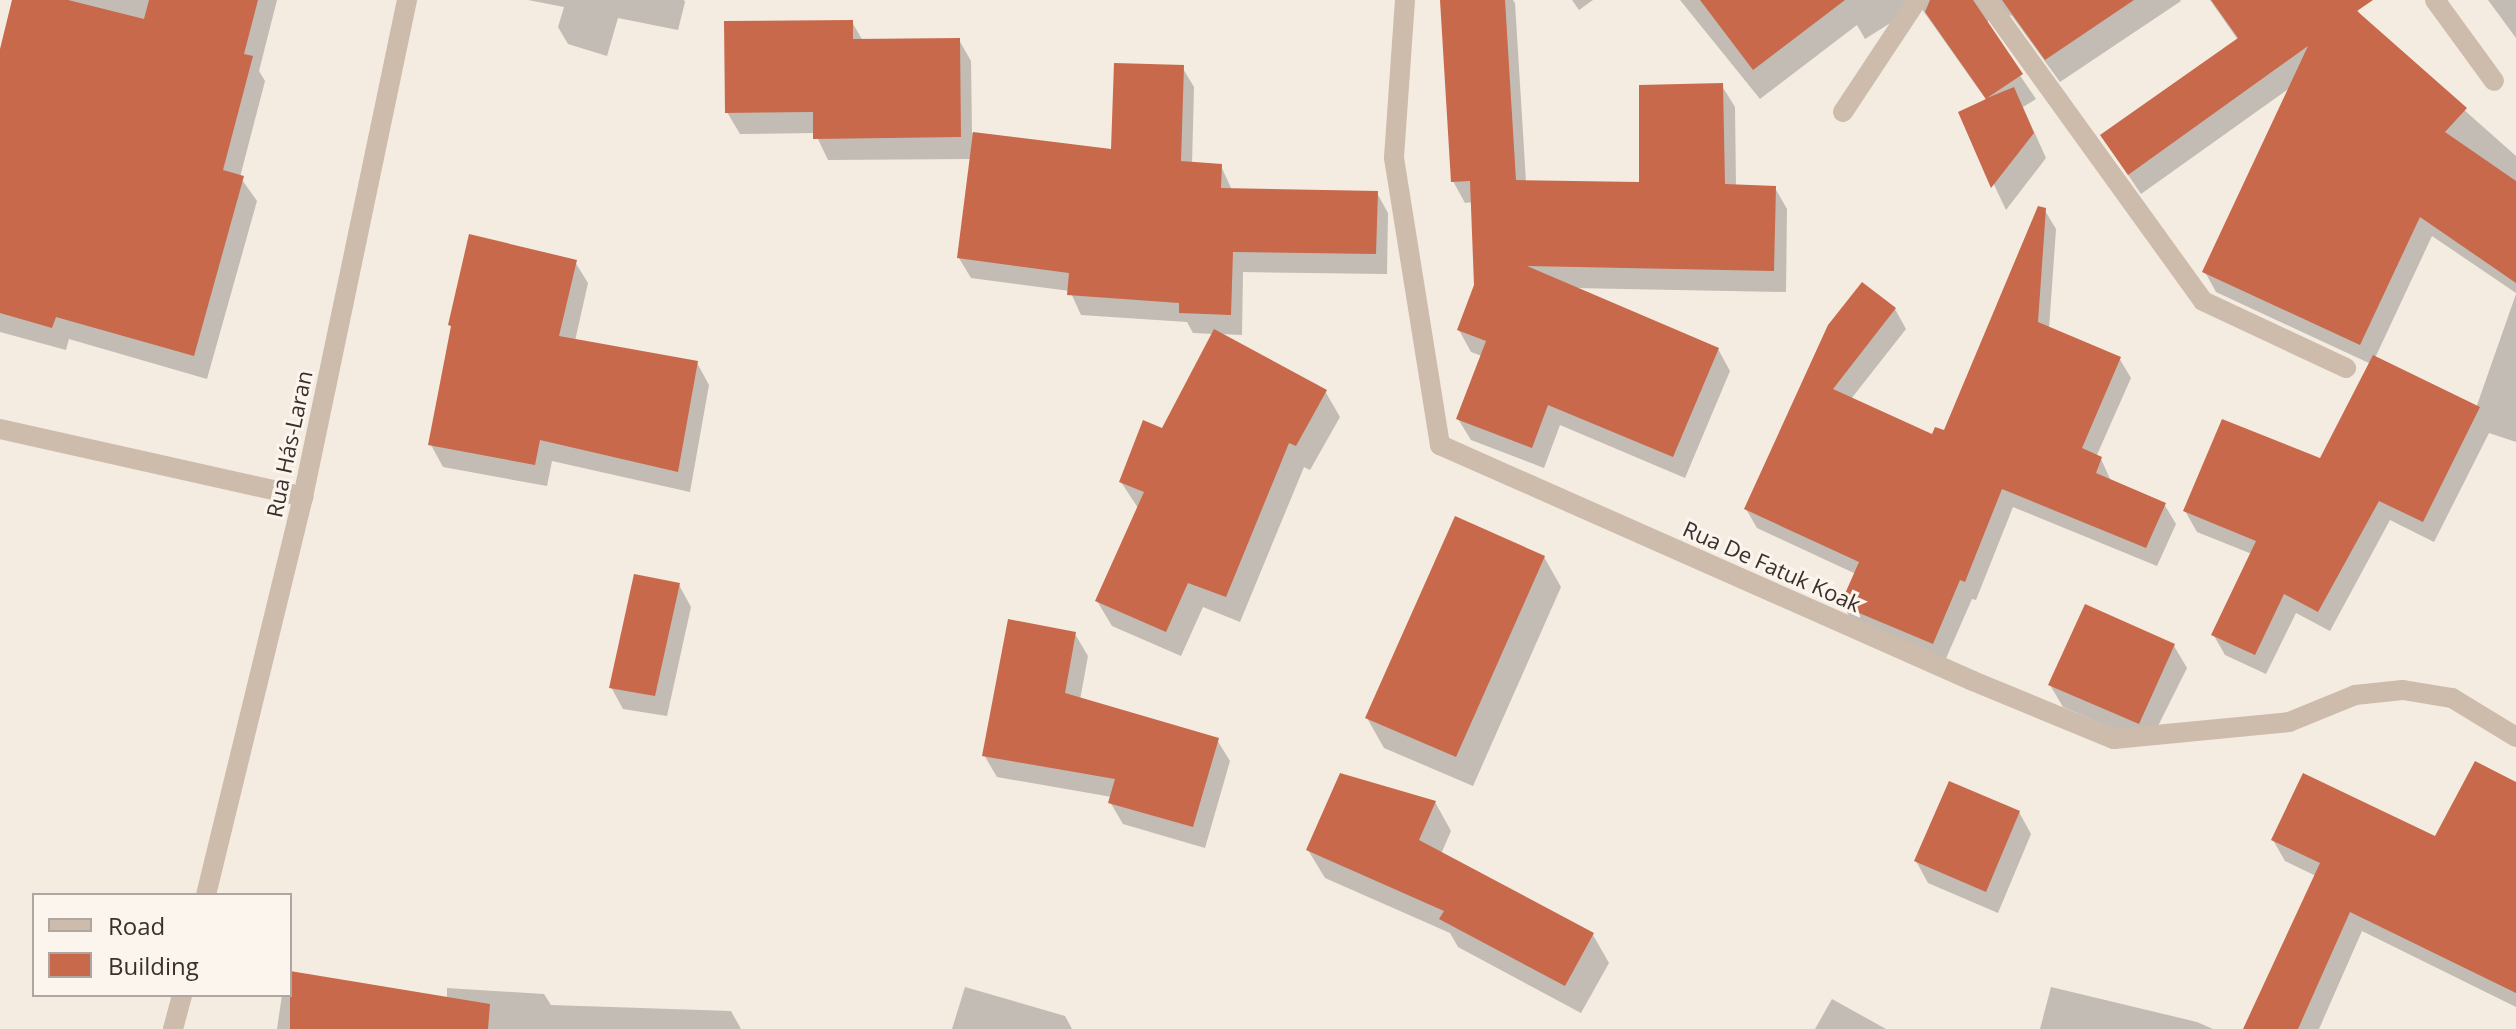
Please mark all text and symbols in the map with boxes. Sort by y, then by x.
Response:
street label: Rua Hás-Laran [261,368,317,520]
street label: Rua De Fatuk Koak [1679,515,1865,617]
legend [32,893,292,997]
text: Road [108,909,165,942]
text: Building [108,949,199,982]

